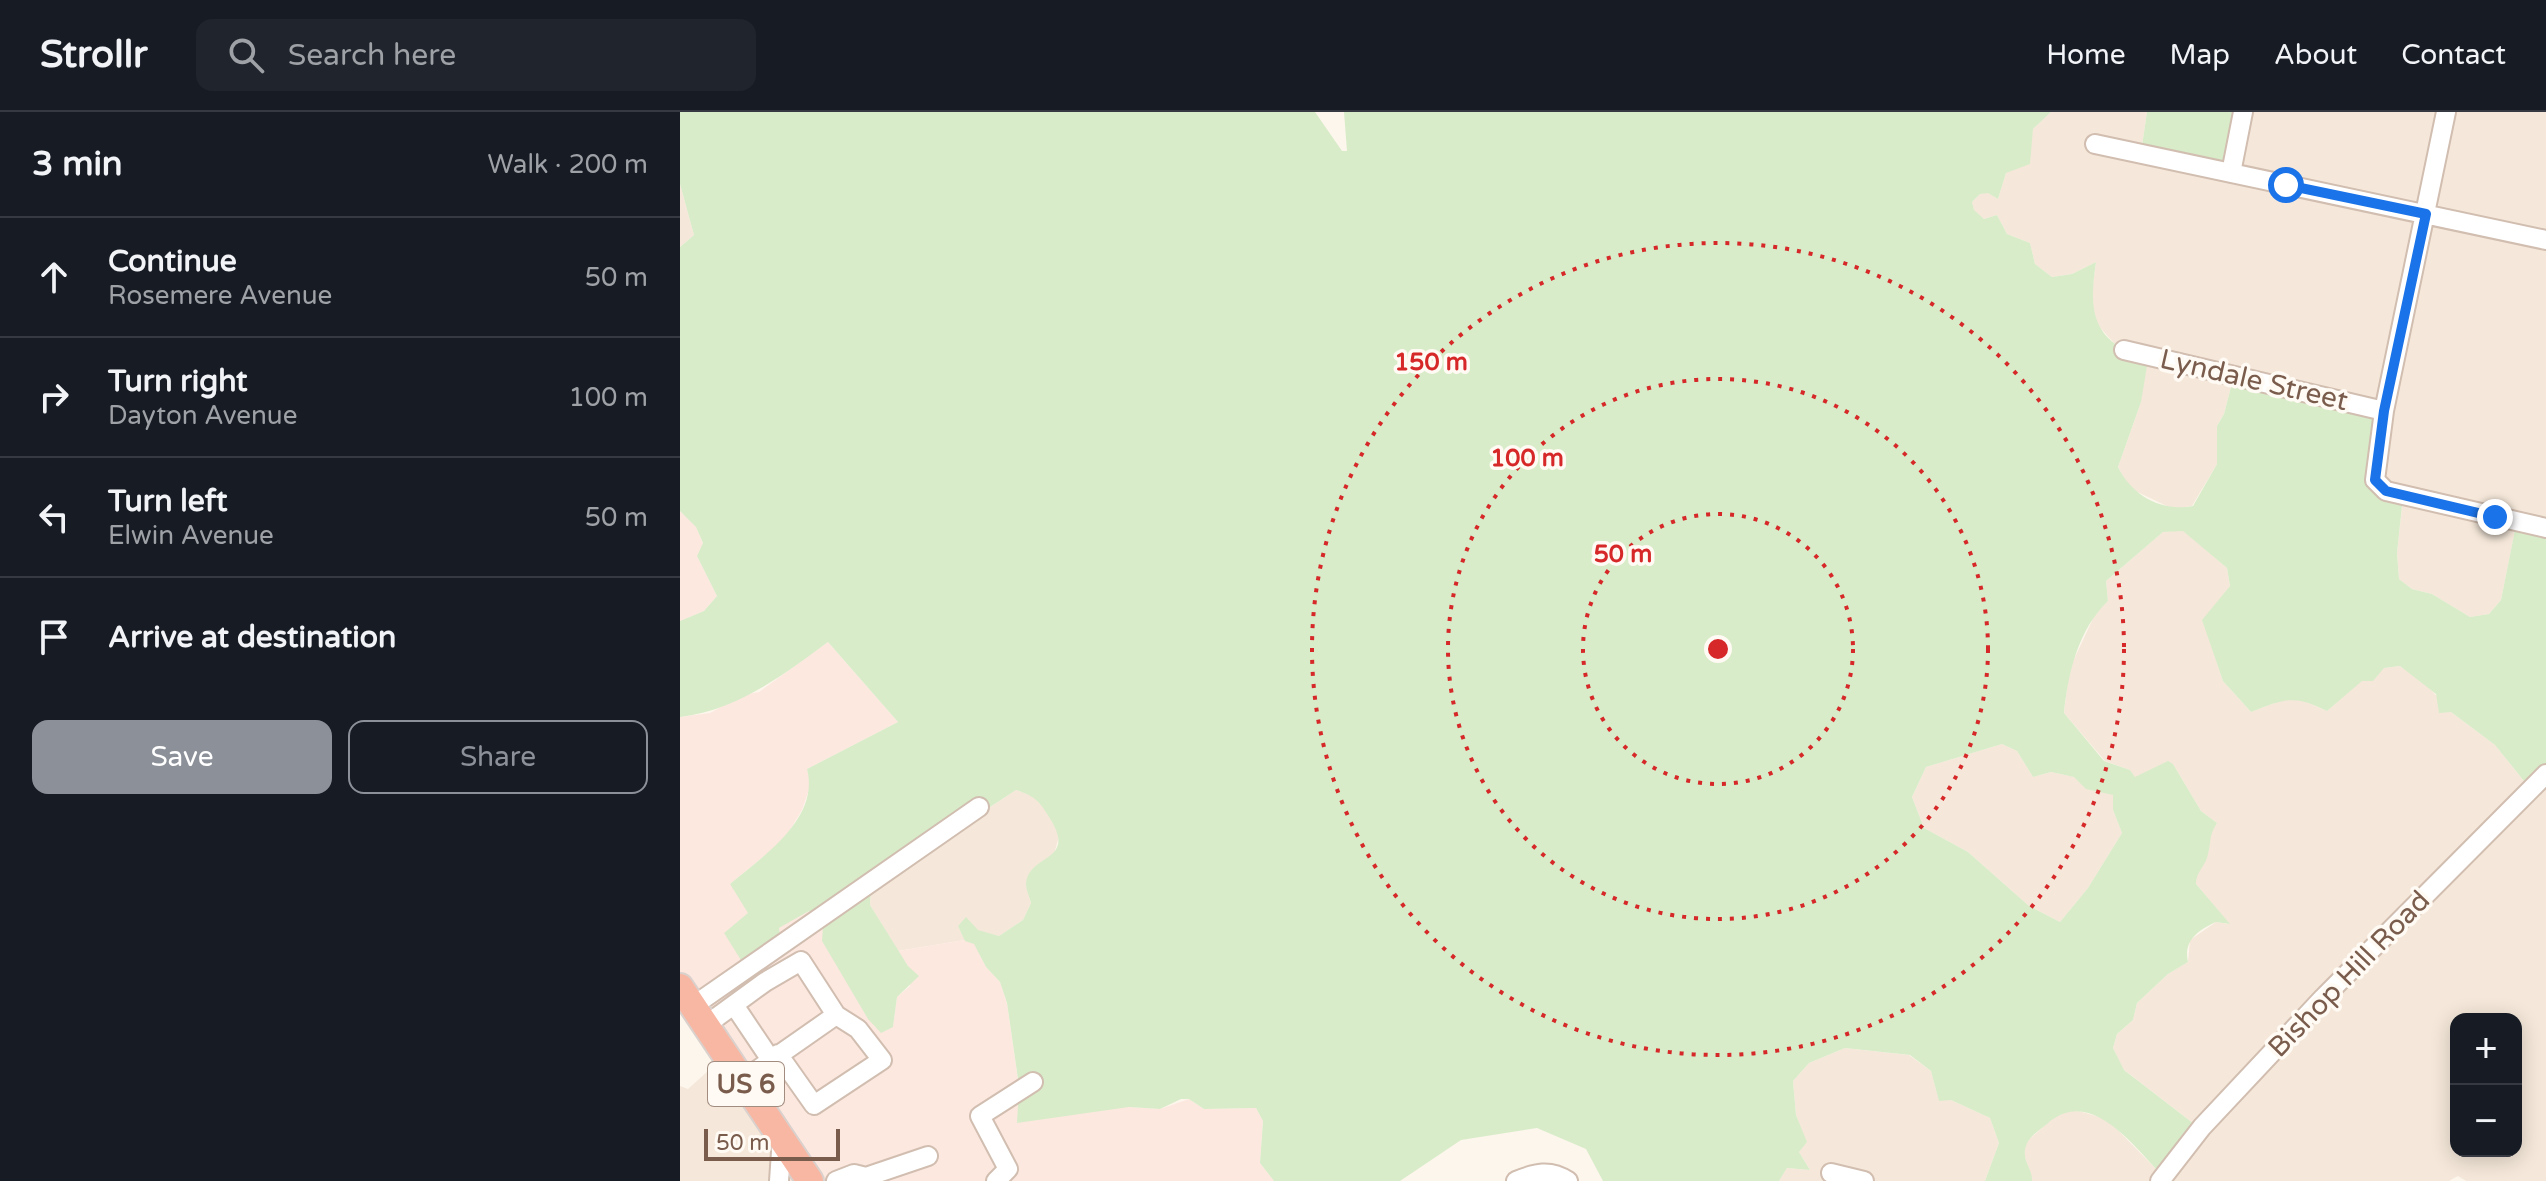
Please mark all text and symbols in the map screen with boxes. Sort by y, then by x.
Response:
search box [196,19,756,91]
text: Strollr [40,32,148,78]
icon: search [224,33,268,77]
text: Search here [288,37,456,74]
text: Home [2046,38,2126,72]
text: Map [2170,38,2230,72]
text: About [2274,38,2357,72]
text: Contact [2401,38,2506,72]
text: 3 min [32,144,123,185]
text: Walk · 200 m [488,149,648,180]
route start [2268,167,2304,203]
text: Continue [108,243,237,280]
icon: ahead [32,255,76,299]
text: 50 m [585,262,648,293]
text: Rosemere Avenue [108,280,332,311]
street label: Lyndale Street [2157,342,2352,418]
text: 150 m [1394,348,1468,377]
text: Turn right [108,363,248,400]
icon: right [32,375,76,419]
text: 100 m [568,382,648,413]
text: Dayton Avenue [108,400,297,431]
text: 100 m [1490,444,1564,473]
text: Turn left [108,483,227,520]
icon: left [32,495,76,539]
route end [2477,499,2513,535]
text: 50 m [585,502,648,533]
text: Elwin Avenue [108,520,274,551]
text: 50 m [1594,540,1652,569]
icon: arrive [32,615,76,659]
text: Arrive at destination [108,619,396,656]
centre of rings [1704,635,1732,663]
button: Save [32,720,332,794]
button: Share [348,720,648,794]
street label: Bishop Hill Road [2261,884,2437,1064]
map controls [2450,1013,2522,1157]
button: + [2450,1013,2522,1085]
road number: US 6 [708,1062,784,1106]
button: − [2450,1085,2522,1157]
scale bar [704,1125,840,1161]
text: 50 m [716,1130,770,1156]

